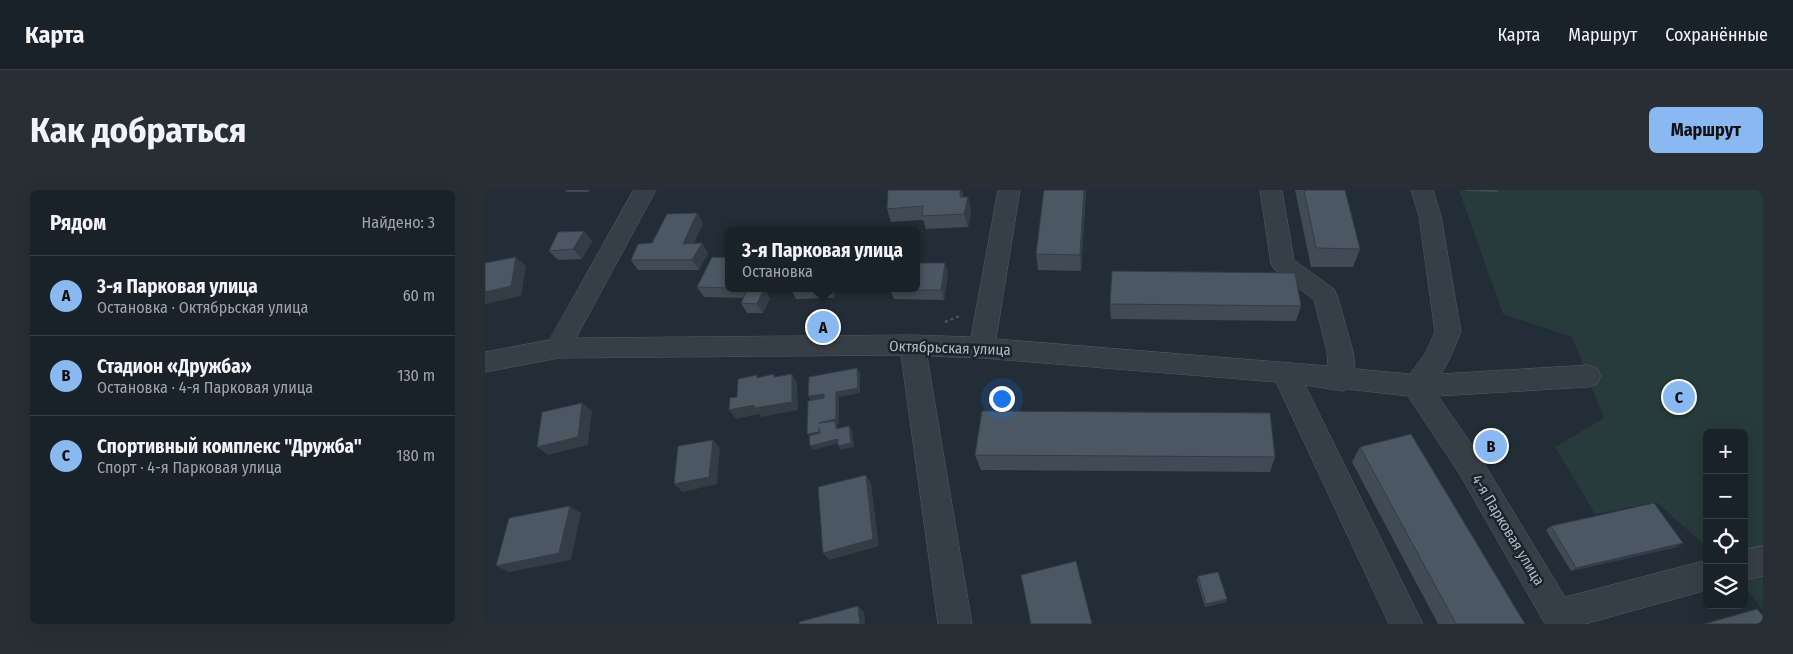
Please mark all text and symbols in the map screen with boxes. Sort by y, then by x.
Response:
text: Карта [25,21,84,49]
text: Карта [1497,24,1540,46]
text: Маршрут [1568,24,1637,46]
text: Сохранённые [1665,24,1768,46]
button: Маршрут [1649,107,1763,153]
text: Как добраться [30,109,247,151]
text: Рядом [50,210,106,236]
text: Найдено: 3 [362,213,435,232]
popup [725,227,920,292]
text: 3-я Парковая улица [742,239,903,262]
text: Остановка [742,262,813,281]
text: 3-я Парковая улица [97,275,258,298]
text: A [62,286,70,305]
text: 60 m [403,286,435,305]
text: Остановка · Октябрьская улица [97,298,308,317]
pin: A [807,308,839,346]
street label: Октябрьская улица [889,337,1011,359]
text: Стадион «Дружба» [97,355,252,378]
text: B [62,366,70,385]
text: 130 m [397,366,435,385]
text: Остановка · 4-я Парковая улица [97,378,313,397]
pin: C [1663,378,1695,416]
your location [989,386,1015,412]
pin: B [1475,427,1507,465]
map controls [1703,429,1748,609]
button: + [1703,429,1748,474]
text: Спортивный комплекс "Дружба" [97,435,362,458]
text: C [62,446,70,465]
text: 180 m [396,446,435,465]
text: Спорт · 4-я Парковая улица [97,458,282,477]
street label: 4-я Парковая улица [1468,471,1548,589]
button: − [1703,474,1748,519]
button: locate [1703,519,1748,564]
button: layers [1703,564,1748,609]

